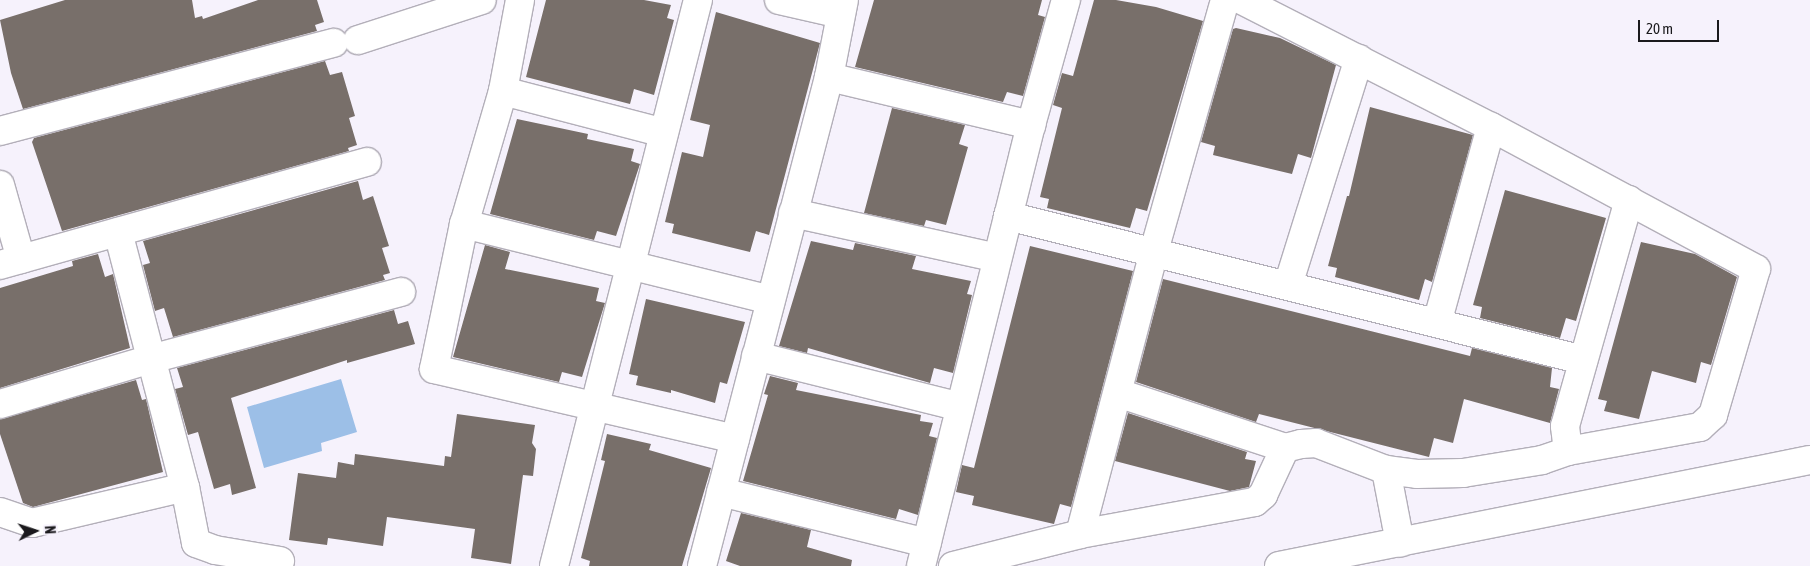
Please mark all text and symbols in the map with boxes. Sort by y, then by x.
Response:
scale bar [1640,10,1721,42]
text: 20 m [1646,20,1673,37]
north arrow [10,506,60,556]
text: N [42,525,58,535]

